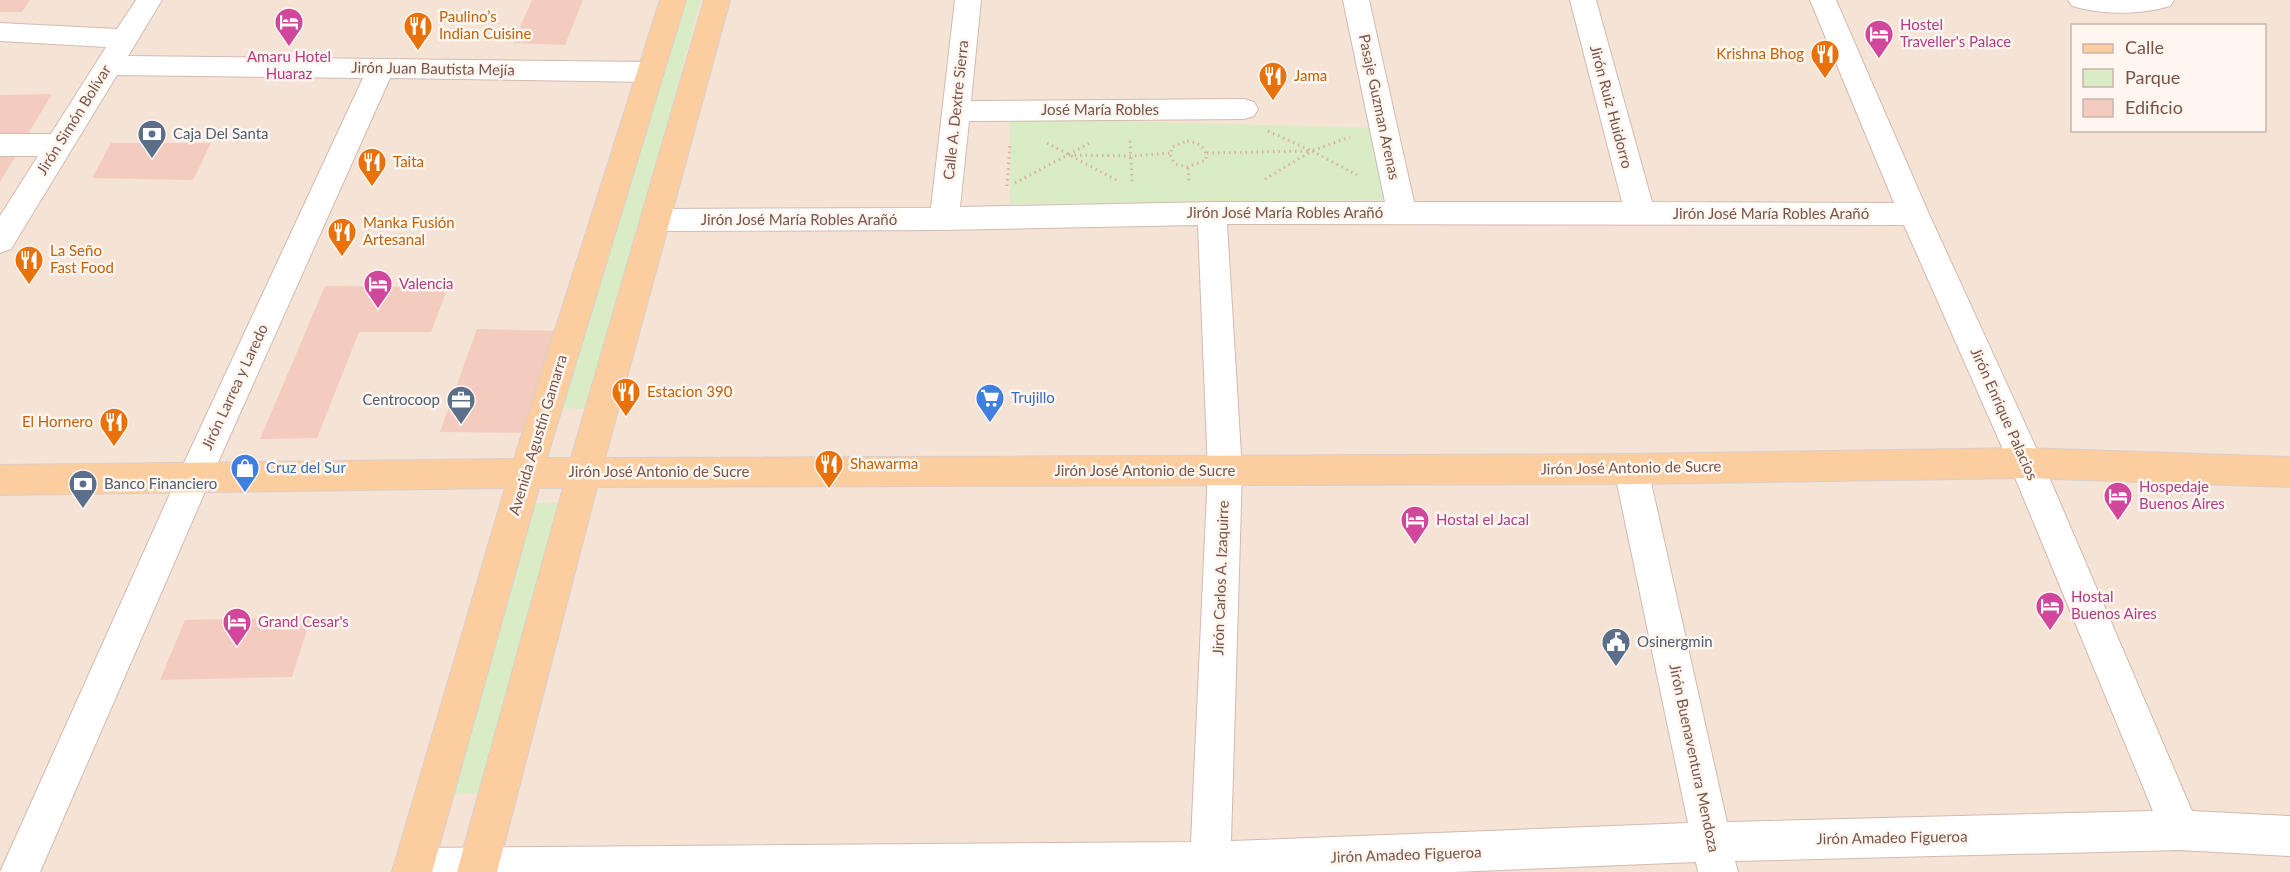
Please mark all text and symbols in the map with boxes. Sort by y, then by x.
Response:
hotel icon: Amaru Hotel Huaraz [273,6,305,48]
place label: Paulino’s Indian Cuisine [439,7,531,42]
restaurant icon: Paulino’s Indian Cuisine [402,10,434,52]
place label: Hostel Traveller's Palace [1900,15,2011,50]
hotel icon: Hostel Traveller's Palace [1863,18,1895,60]
legend [2071,24,2266,132]
street label: Pasaje Guzman Arenas [1356,32,1404,181]
text: Calle [2125,36,2164,58]
restaurant icon: Krishna Bhog [1809,38,1841,80]
street label: Calle A. Dextre Sierra [939,39,971,180]
street label: Jirón Ruiz Huidorro [1587,43,1637,170]
place label: Krishna Bhog [1716,44,1804,62]
place label: Amaru Hotel Huaraz [247,47,331,82]
street label: Jirón Juan Bautista Mejía [351,58,515,78]
restaurant icon: Jama [1257,60,1289,102]
street label: Jirón Simón Bolívar [32,61,114,178]
place label: Jama [1294,66,1327,84]
text: Parque [2125,66,2180,88]
text: Edificio [2125,96,2183,118]
street label: José María Robles [1041,100,1159,118]
bank icon: Caja Del Santa [136,118,168,160]
place label: Caja Del Santa [173,124,269,142]
restaurant icon: Taita [356,146,388,188]
place label: Taita [393,152,424,170]
street label: Jirón José María Robles Arañó [1187,203,1383,221]
street label: Jirón José María Robles Arañó [1673,204,1869,222]
street label: Jirón José María Robles Arañó [701,210,897,228]
place label: Manka Fusión Artesanal [363,213,455,248]
restaurant icon: Manka Fusión Artesanal [326,216,358,258]
place label: La Seño Fast Food [50,241,114,276]
restaurant icon: La Seño Fast Food [13,244,45,286]
hotel icon: Valencia [362,268,394,310]
place label: Valencia [399,274,454,292]
street label: Jirón Larrea y Laredo [197,321,271,452]
street label: Jirón Enrique Palacios [1968,345,2042,483]
street label: Avenida Agustín Gamarra [504,352,570,517]
restaurant icon: Estacion 390 [610,376,642,418]
place label: Estacion 390 [647,382,733,400]
supermarket icon: Trujillo [974,382,1006,424]
office icon: Centrocoop [445,384,477,426]
place label: Trujillo [1011,388,1055,406]
place label: Centrocoop [362,390,440,408]
restaurant icon: El Hornero [98,406,130,448]
place label: El Hornero [22,412,93,430]
restaurant icon: Shawarma [813,448,845,490]
shop icon: Cruz del Sur [229,452,261,494]
place label: Shawarma [850,454,918,472]
street label: Jirón José Antonio de Sucre [1540,456,1722,478]
place label: Cruz del Sur [266,458,346,476]
street label: Jirón José Antonio de Sucre [1055,461,1236,479]
street label: Jirón José Antonio de Sucre [569,462,750,480]
bank icon: Banco Financiero [67,468,99,510]
place label: Banco Financiero [104,474,217,492]
place label: Hospedaje Buenos Aires [2139,477,2225,512]
hotel icon: Hospedaje Buenos Aires [2102,480,2134,522]
street label: Jirón Carlos A. Izaquirre [1208,500,1232,656]
hotel icon: Hostal el Jacal [1399,504,1431,546]
place label: Hostal el Jacal [1436,510,1529,528]
place label: Hostal Buenos Aires [2071,587,2157,622]
hotel icon: Hostal Buenos Aires [2034,590,2066,632]
hotel icon: Grand Cesar's [221,606,253,648]
place label: Grand Cesar's [258,612,349,630]
public building icon: Osinergmin [1600,626,1632,668]
place label: Osinergmin [1637,632,1713,650]
street label: Jirón Buenaventura Mendoza [1666,662,1724,854]
street label: Jirón Amadeo Figueroa [1816,827,1968,847]
street label: Jirón Amadeo Figueroa [1330,842,1482,866]

